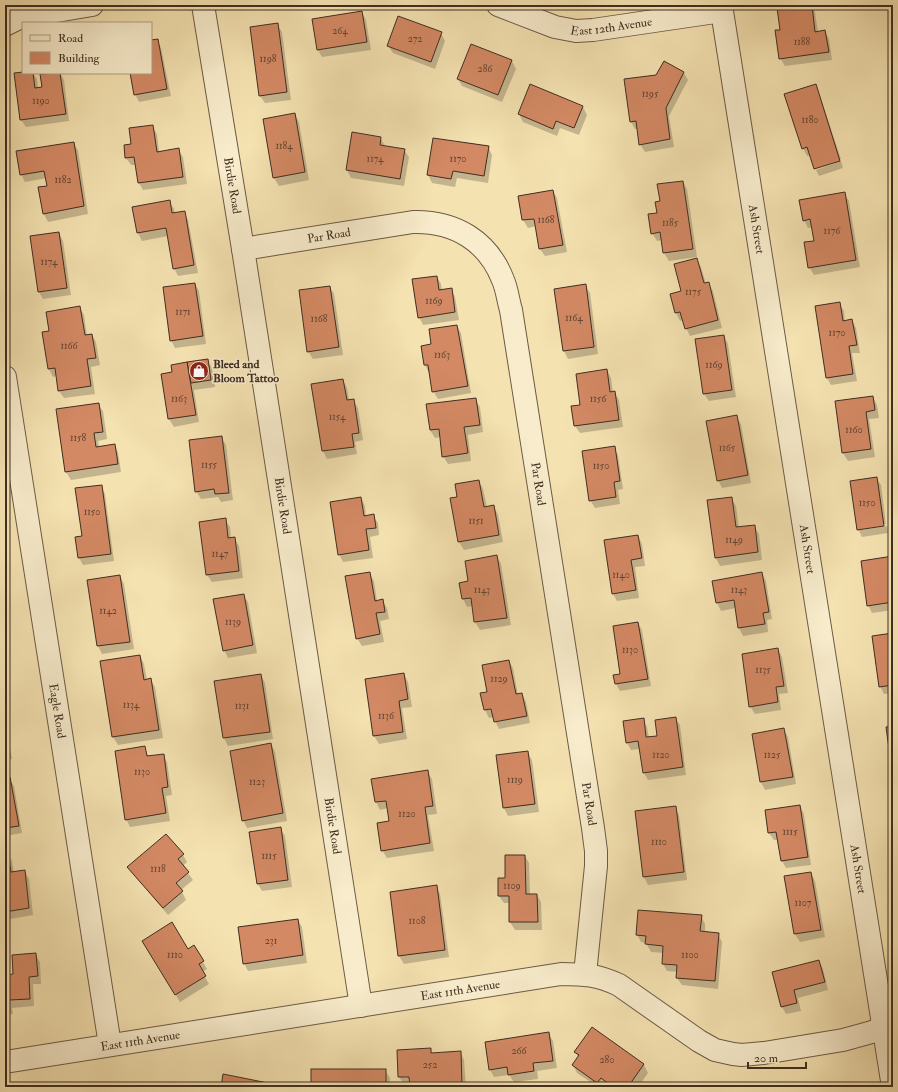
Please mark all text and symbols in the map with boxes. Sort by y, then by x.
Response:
street label: East 12th Avenue [569,14,653,39]
legend [22,22,152,74]
house number: 264 [332,25,348,37]
text: Road [58,31,83,46]
house number: 272 [408,33,422,45]
house number: 1188 [794,36,811,48]
text: Building [58,51,101,66]
house number: 1198 [260,53,277,65]
house number: 286 [478,63,493,75]
house number: 1195 [642,88,659,100]
house number: 1190 [32,95,50,107]
house number: 1180 [802,114,818,126]
house number: 1184 [275,140,293,152]
house number: 1174 [367,153,384,165]
house number: 1170 [450,153,466,165]
street label: Birdie Road [221,156,245,215]
house number: 1182 [55,174,71,186]
street label: Ash Street [745,203,768,255]
house number: 1168 [538,214,555,226]
house number: 1185 [662,217,679,229]
street label: Par Road [306,224,352,246]
house number: 1176 [824,225,841,237]
house number: 1174 [41,256,58,268]
house number: 1175 [685,286,702,298]
house number: 1169 [425,295,443,307]
house number: 1171 [175,306,191,318]
house number: 1164 [565,312,583,324]
house number: 1168 [311,313,328,325]
house number: 1170 [829,327,845,339]
house number: 1166 [60,340,79,352]
house number: 1163 [434,349,450,361]
place label: Bleed and Bloom Tattoo [213,357,279,386]
house number: 1169 [705,359,723,371]
shop icon: Bleed and Bloom Tattoo [188,360,210,382]
house number: 1163 [171,393,187,405]
house number: 1156 [590,393,607,405]
house number: 1154 [329,411,346,423]
house number: 1160 [845,424,863,436]
house number: 1158 [70,432,86,444]
house number: 1165 [719,442,736,454]
house number: 1155 [201,459,218,471]
house number: 1150 [593,460,609,472]
street label: Par Road [528,461,549,507]
street label: Birdie Road [271,476,295,535]
house number: 1150 [859,497,875,509]
house number: 1150 [84,506,100,518]
house number: 1151 [468,515,484,527]
street label: Ash Street [796,523,819,575]
house number: 1149 [725,534,743,546]
house number: 1147 [212,548,229,560]
house number: 1140 [612,569,630,581]
house number: 1143 [474,584,490,596]
house number: 1143 [731,584,747,596]
house number: 1142 [99,605,117,617]
house number: 1139 [225,616,241,628]
house number: 1130 [622,644,638,656]
house number: 1135 [755,664,771,676]
house number: 1129 [490,673,508,685]
street label: Eagle Road [46,682,69,739]
house number: 1134 [123,699,140,711]
house number: 1131 [235,700,250,712]
house number: 1136 [378,710,395,722]
house number: 1120 [652,749,670,761]
house number: 1125 [764,749,781,761]
house number: 1130 [134,766,150,778]
house number: 1119 [507,774,523,786]
house number: 1123 [249,776,265,788]
street label: Par Road [578,781,600,827]
street label: Birdie Road [321,796,345,855]
house number: 1120 [398,808,416,820]
house number: 1115 [782,826,798,838]
house number: 1110 [651,836,667,848]
street label: Ash Street [847,843,870,895]
house number: 1115 [261,850,277,862]
house number: 1118 [150,863,166,875]
house number: 1109 [503,880,521,892]
house number: 1107 [795,897,812,909]
house number: 1108 [409,915,426,927]
house number: 231 [265,935,278,947]
house number: 1110 [167,949,183,961]
house number: 1100 [681,949,699,961]
street label: East 11th Avenue [420,976,501,1004]
street label: East 11th Avenue [100,1027,181,1054]
scale bar [748,1044,806,1070]
house number: 266 [511,1045,528,1057]
text: 20 m [754,1051,779,1066]
house number: 280 [600,1054,614,1066]
house number: 252 [423,1059,437,1071]

